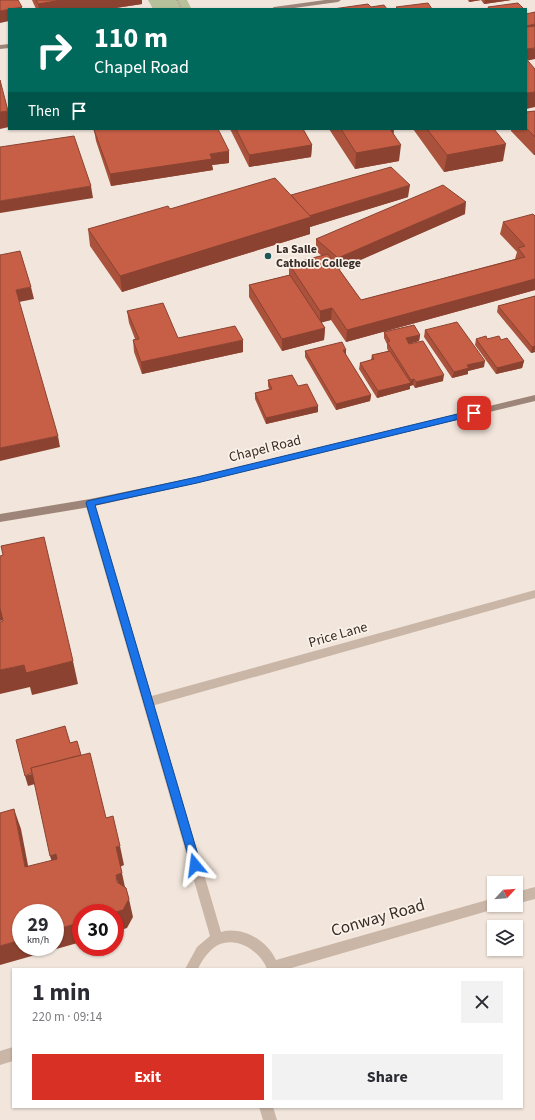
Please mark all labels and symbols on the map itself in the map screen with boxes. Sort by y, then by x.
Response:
place label: La Salle Catholic College [276,241,361,272]
marker: La Salle Catholic College [263,251,273,261]
pin [457,396,491,430]
street label: Chapel Road [227,430,303,468]
street label: Price Lane [306,617,370,653]
position arrow [174,844,216,886]
north arrow [487,876,523,912]
street label: Conway Road [328,893,428,943]
speed limit sign: 30 [72,904,124,956]

